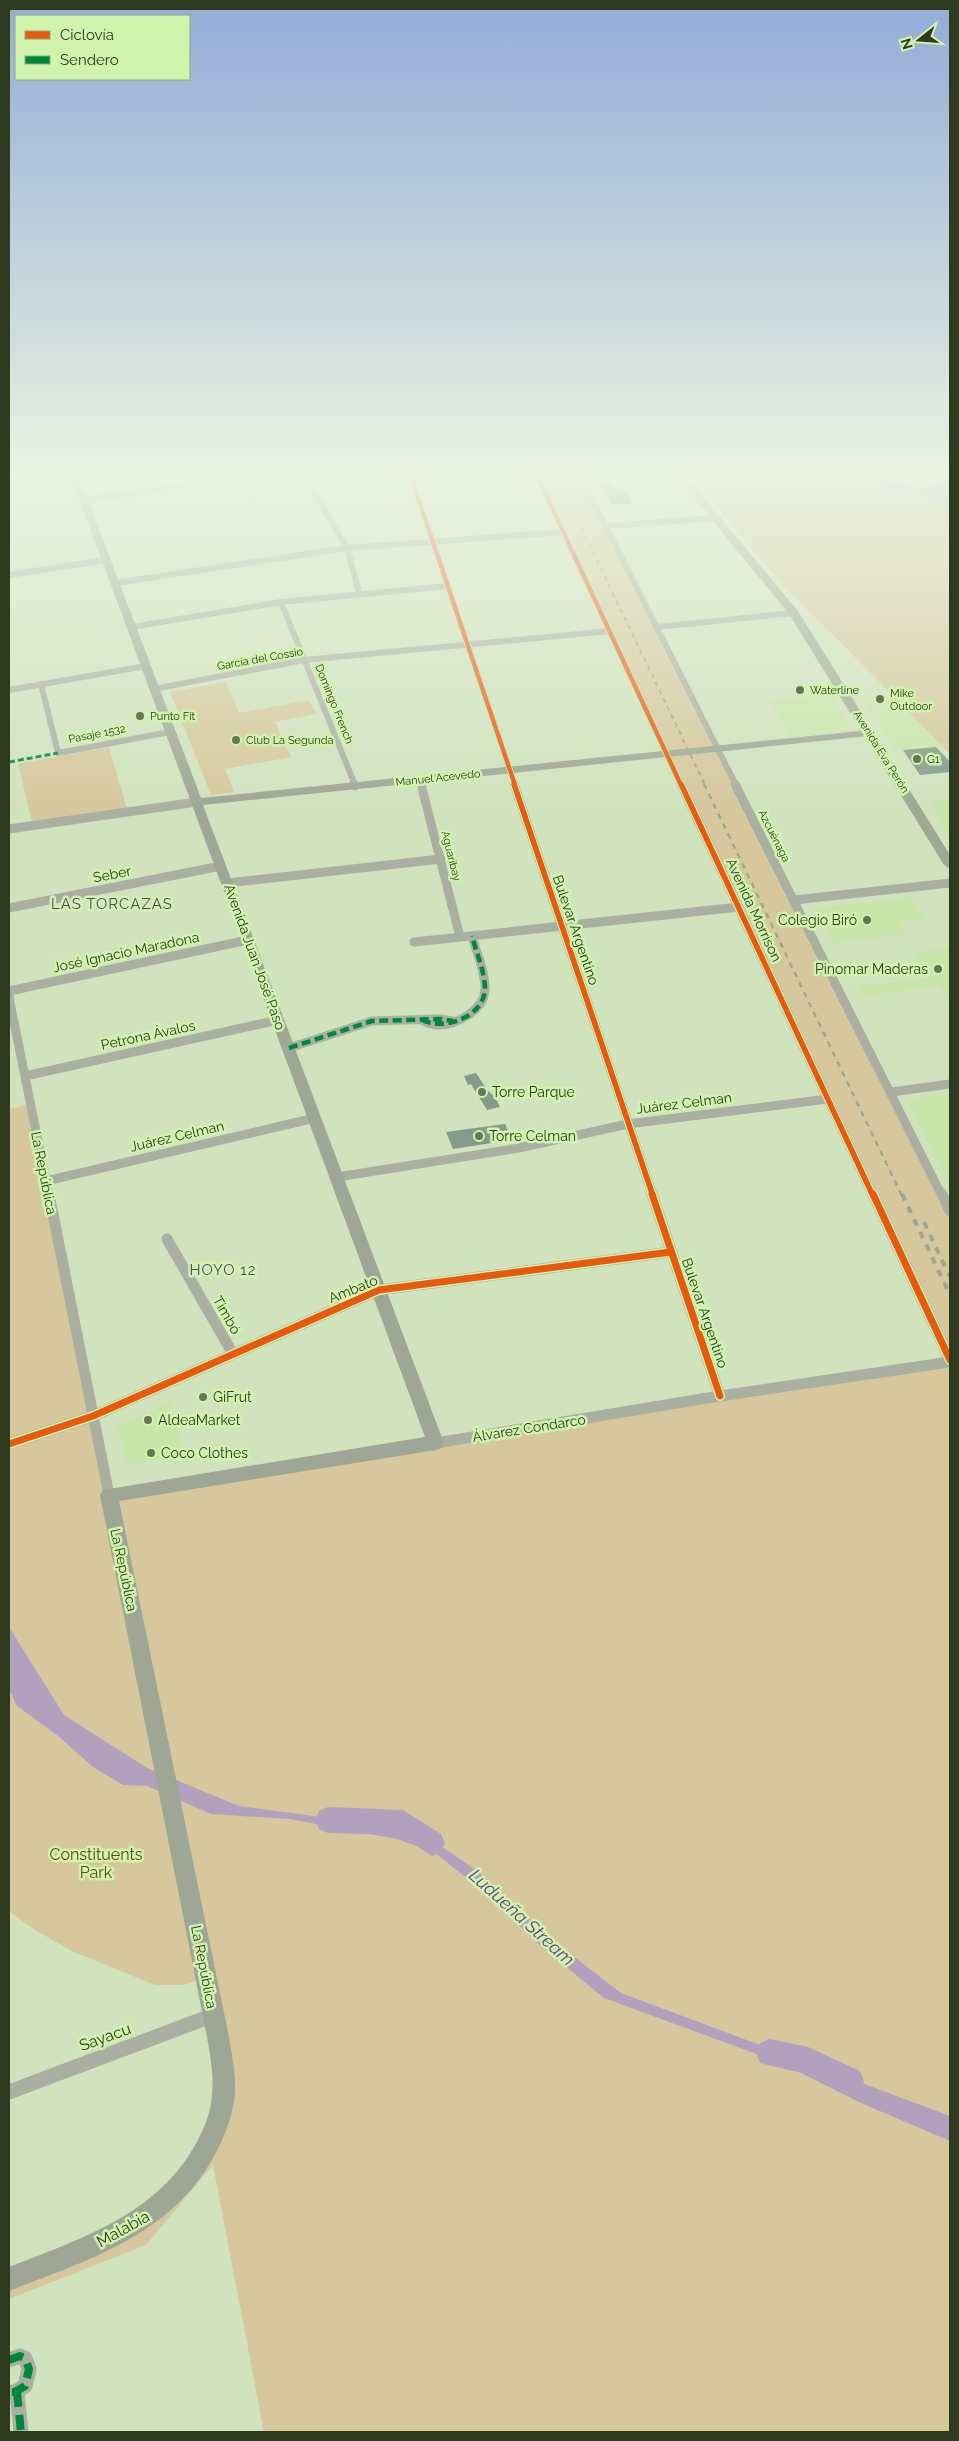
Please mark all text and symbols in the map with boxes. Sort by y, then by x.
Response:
legend [15,15,190,80]
north arrow [894,15,944,65]
text: Ciclovía [60,26,114,44]
text: N [897,36,916,51]
text: Sendero [60,51,119,69]
street label: García del Cossio [216,645,305,673]
street label: Domingo French [312,662,356,746]
marker: Waterline [794,684,806,696]
place label: Waterline [810,684,860,697]
place label: Mike Outdoor [890,687,932,713]
marker: Mike Outdoor [874,693,886,705]
street label: Avenida Eva Perón [850,708,912,796]
marker: Punto Fit [134,710,146,722]
place label: Punto Fit [150,710,196,723]
street label: Pasaje 1532 [67,722,127,746]
marker: Club La Segunda [230,734,242,746]
place label: Club La Segunda [246,734,334,747]
marker: G1 [911,753,923,765]
place label: G1 [927,753,940,766]
street label: Manuel Acevedo [395,767,481,789]
street label: Azcuénaga [755,808,793,864]
street label: Aguaribay [438,829,464,883]
street label: Avenida Morrison [723,856,785,964]
street label: Seber [92,862,132,886]
street label: Bulevar Argentino [550,873,602,987]
street label: Avenida Juan José Paso [221,882,289,1032]
district label: LAS TORCAZAS [51,895,173,913]
place label: Colegio Biró [778,912,857,928]
marker: Colegio Biró [861,914,873,926]
street label: José Ignacio Maradona [51,929,201,975]
place label: Pinomar Maderas [815,961,928,977]
marker: Pinomar Maderas [932,963,944,975]
street label: Petrona Ávalos [99,1016,197,1053]
place label: Torre Parque [492,1084,575,1100]
marker: Torre Parque [476,1086,488,1098]
street label: Juárez Celman [635,1089,733,1117]
street label: Juárez Celman [128,1117,226,1155]
place label: Torre Celman [489,1128,576,1144]
street label: La República [28,1130,60,1216]
marker: Torre Celman [473,1130,485,1142]
street label: Bulevar Argentino [679,1256,731,1370]
district label: HOYO 12 [189,1261,257,1279]
street label: Ambato [326,1272,380,1306]
street label: Timbó [210,1293,244,1337]
place label: GiFrut [213,1389,252,1405]
marker: GiFrut [197,1391,209,1403]
street label: Álvarez Condarco [471,1410,587,1445]
place label: AldeaMarket [158,1412,241,1428]
marker: AldeaMarket [142,1414,154,1426]
place label: Coco Clothes [161,1445,248,1461]
marker: Coco Clothes [145,1447,157,1459]
street label: La República [107,1527,141,1613]
park label: Constituents Park [50,1845,143,1882]
water label: Ludueña Stream [465,1864,579,1970]
street label: La República [188,1924,220,2010]
street label: Sayacu [77,2019,133,2055]
street label: Malabia [93,2207,153,2251]

